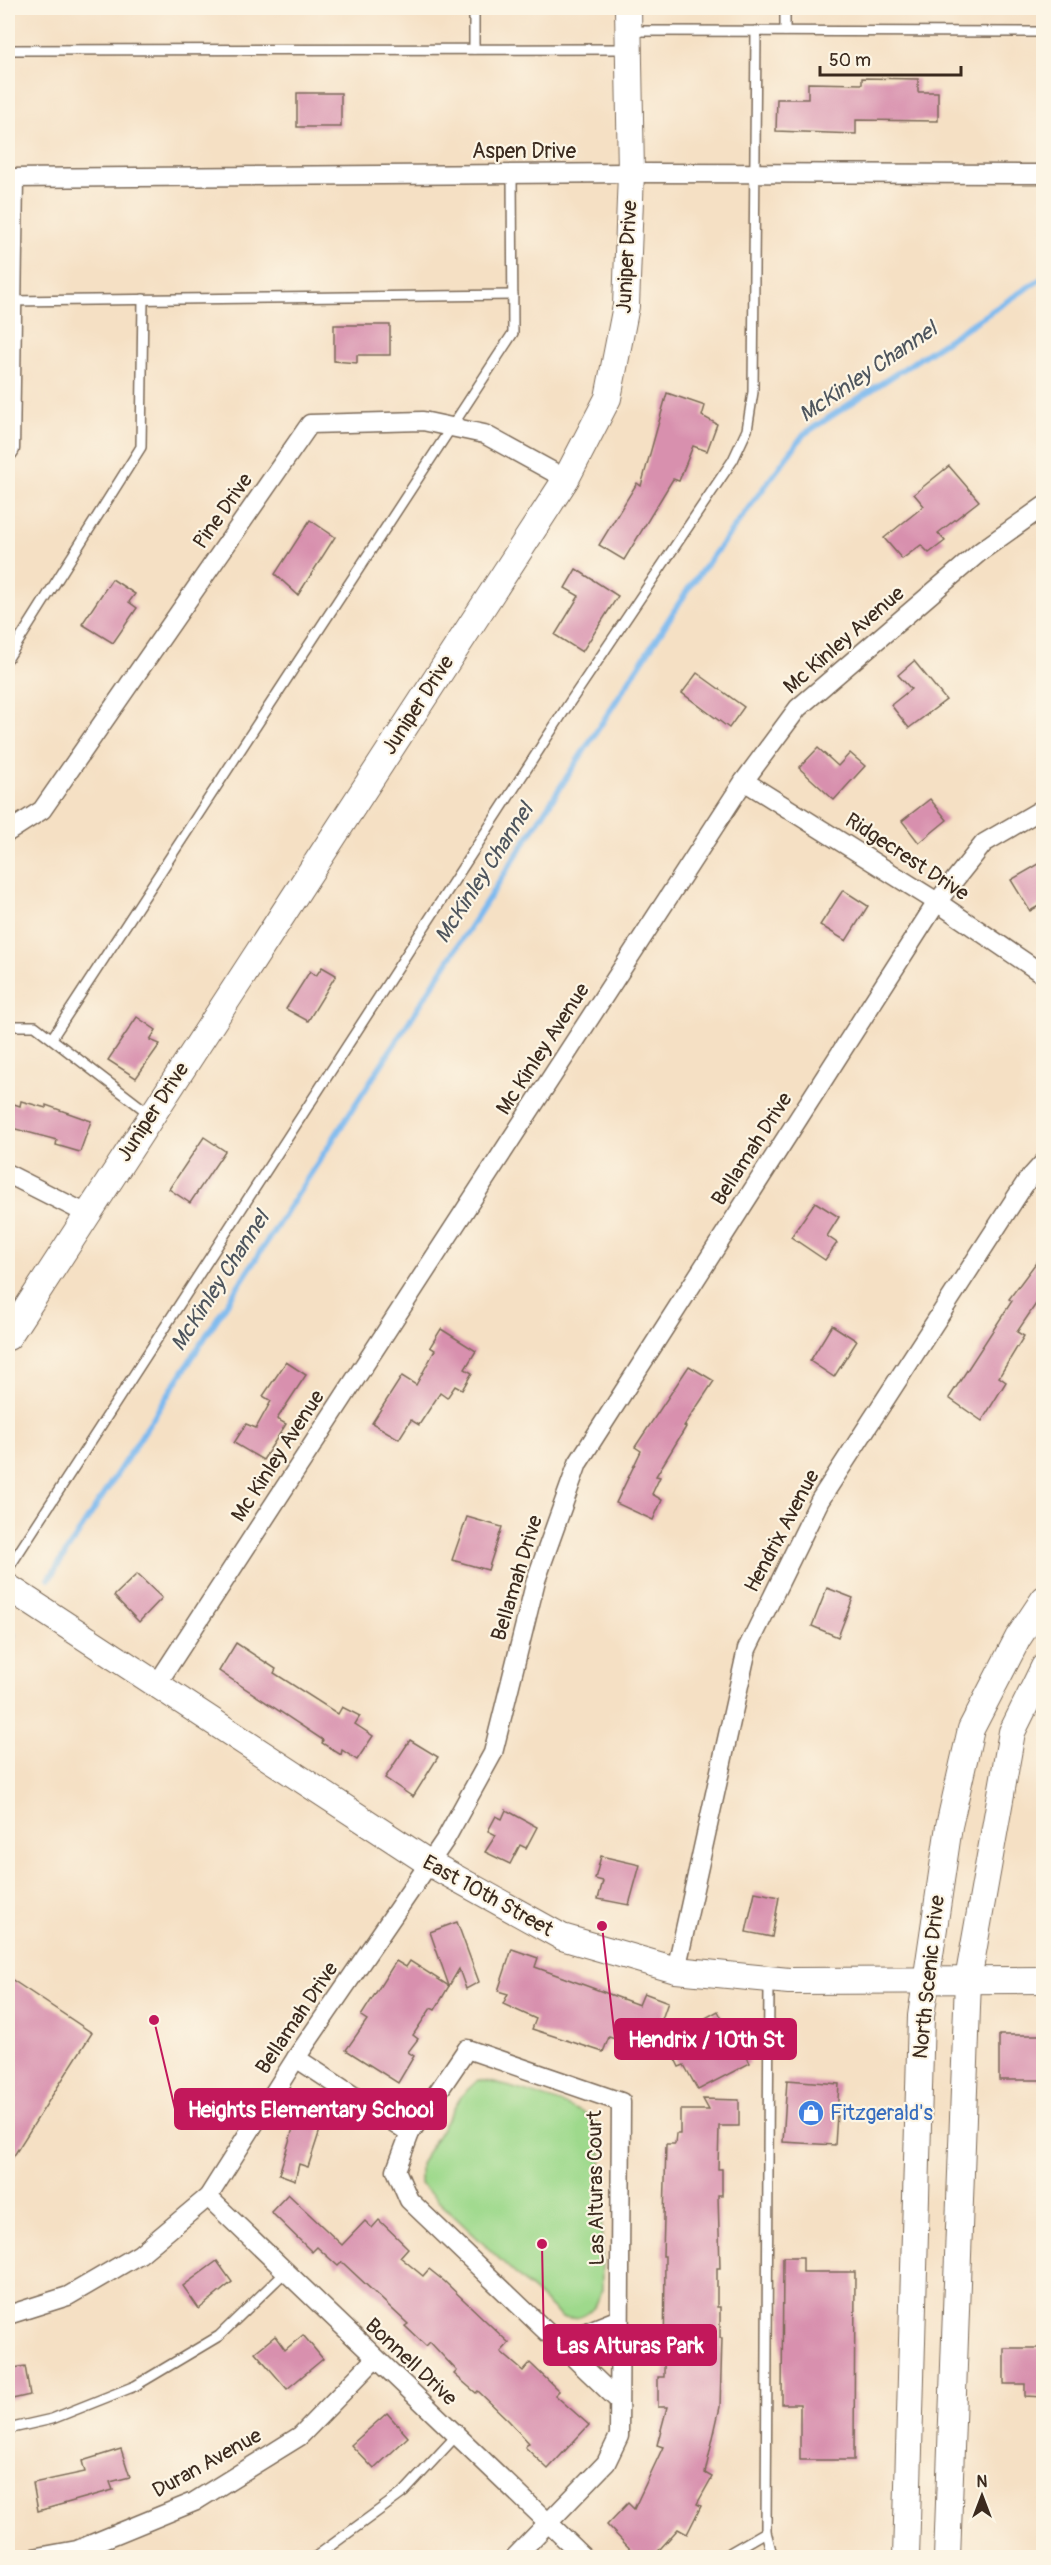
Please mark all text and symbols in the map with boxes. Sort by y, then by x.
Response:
scale bar [820,39,961,77]
text: 50 m [829,49,871,72]
street label: Aspen Drive [472,138,577,165]
street label: Juniper Drive [611,199,643,314]
water label: McKinley Channel [793,314,945,429]
street label: Pine Drive [187,467,259,554]
street label: Mc Kinley Avenue [778,580,911,700]
street label: Juniper Drive [376,650,461,760]
water label: McKinley Channel [428,795,541,948]
street label: Ridgecrest Drive [840,807,975,907]
street label: Mc Kinley Avenue [490,977,596,1120]
street label: Juniper Drive [111,1057,196,1167]
street label: Bellamah Drive [705,1087,799,1211]
water label: McKinley Channel [164,1203,277,1356]
street label: Mc Kinley Avenue [225,1384,331,1527]
street label: Hendrix Avenue [738,1464,826,1597]
street label: Bellamah Drive [485,1511,549,1644]
street label: East 10th Street [418,1849,559,1943]
street label: North Scenic Drive [907,1893,951,2060]
street label: Bellamah Drive [250,1956,345,2079]
callout: Hendrix / 10th St [615,2019,796,2059]
text: Hendrix / 10th St [628,2026,785,2054]
callout: Heights Elementary School [175,2089,446,2129]
text: Heights Elementary School [188,2096,434,2124]
shop icon: Fitzgerald's [796,2098,826,2128]
place label: Fitzgerald's [830,2100,933,2127]
street label: Las Alturas Court [581,2110,611,2266]
street label: Bonnell Drive [359,2312,463,2412]
callout: Las Alturas Park [544,2325,716,2365]
text: Las Alturas Park [556,2332,705,2360]
street label: Duran Avenue [148,2422,267,2504]
north arrow [952,2466,1012,2526]
text: N [977,2472,988,2492]

